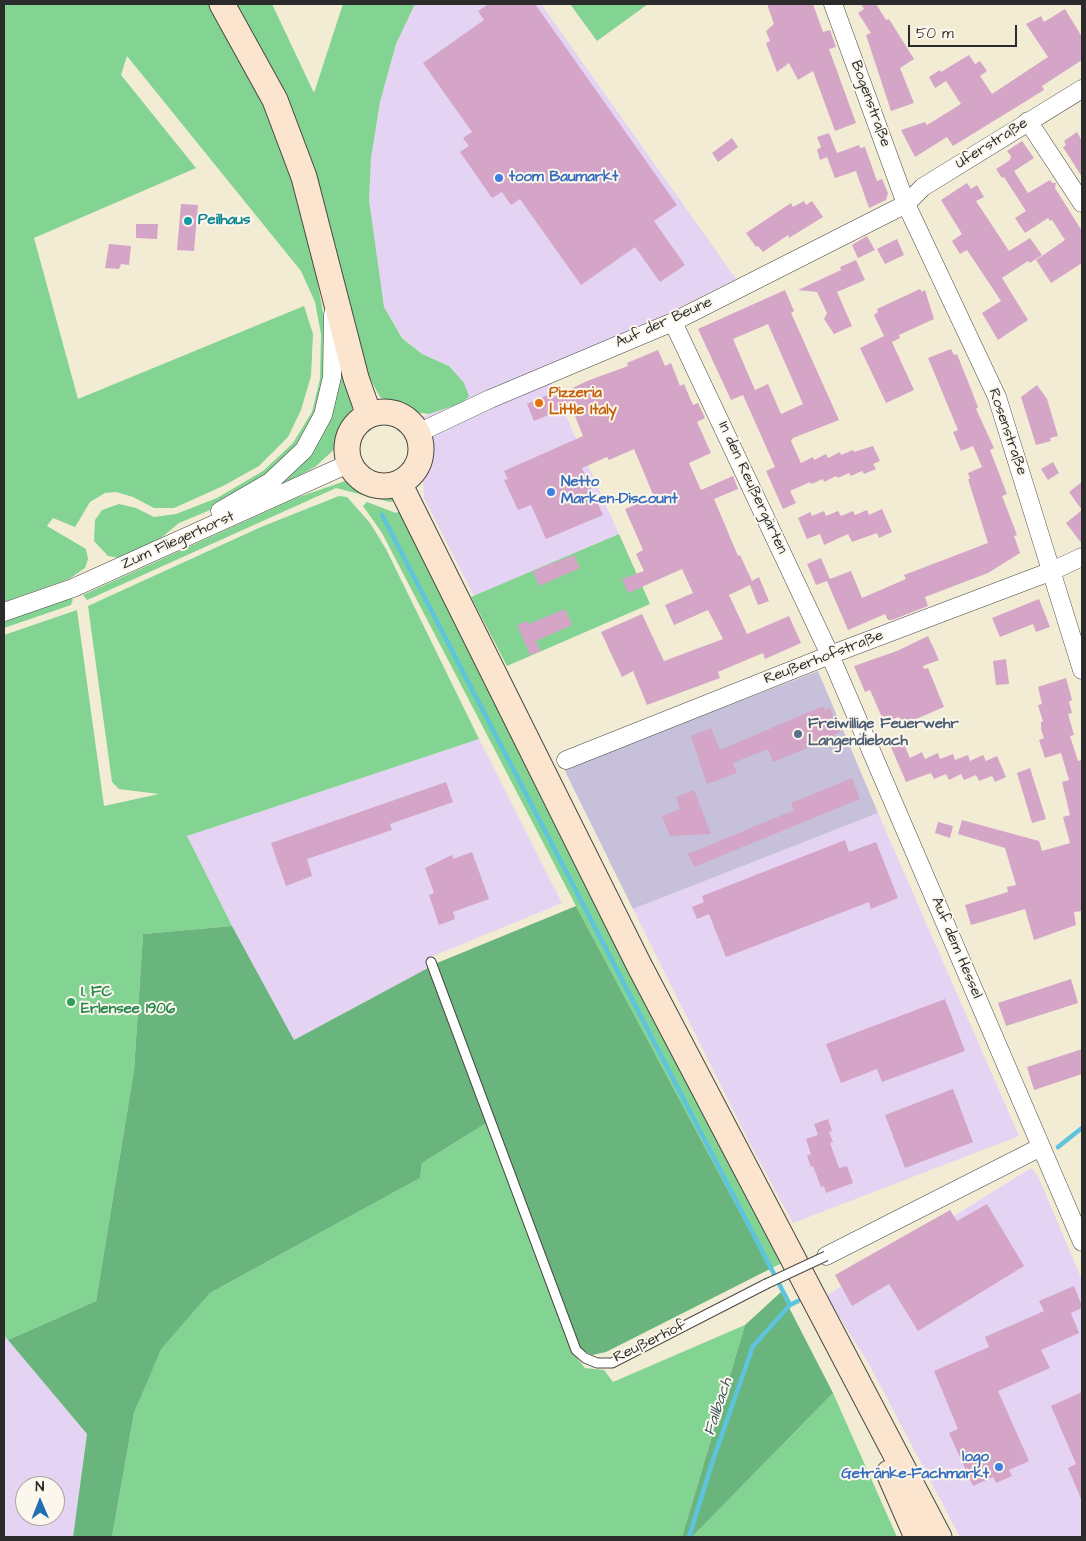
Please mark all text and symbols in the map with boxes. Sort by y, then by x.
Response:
scale bar [911,15,1020,47]
text: 50 m [916,23,954,44]
street label: Bogenstraße [846,58,894,150]
street label: Uferstraße [952,115,1032,173]
place label: toom Baumarkt [509,169,618,187]
marker: toom Baumarkt [493,172,505,184]
place label: Peilhaus [198,212,251,230]
marker: Peilhaus [182,215,194,227]
street label: Auf der Beune [613,294,715,352]
place label: Pizzeria Little Italy [549,385,617,420]
street label: Rosenstraße [984,386,1030,478]
marker: Pizzeria Little Italy [533,397,545,409]
street label: In den Reußergärten [713,419,791,557]
place label: Netto Marken-Discount [561,474,677,509]
marker: Netto Marken-Discount [545,486,557,498]
street label: Zum Fliegerhorst [119,508,237,574]
street label: Reußerhofstraße [762,627,886,689]
place label: Freiwillige Feuerwehr Langendiebach [808,716,959,751]
marker: Freiwillige Feuerwehr Langendiebach [792,728,804,740]
street label: Auf dem Hessel [927,895,985,1001]
place label: 1. FC Erlensee 1906 [81,984,175,1019]
marker: 1. FC Erlensee 1906 [65,996,77,1008]
street label: Reußerhof [611,1317,689,1367]
water label: Fallbach [701,1376,737,1438]
place label: logo Getränke-Fachmarkt [841,1449,989,1484]
marker: logo Getränke-Fachmarkt [993,1461,1005,1473]
north arrow [15,1476,65,1526]
text: N [35,1477,44,1497]

